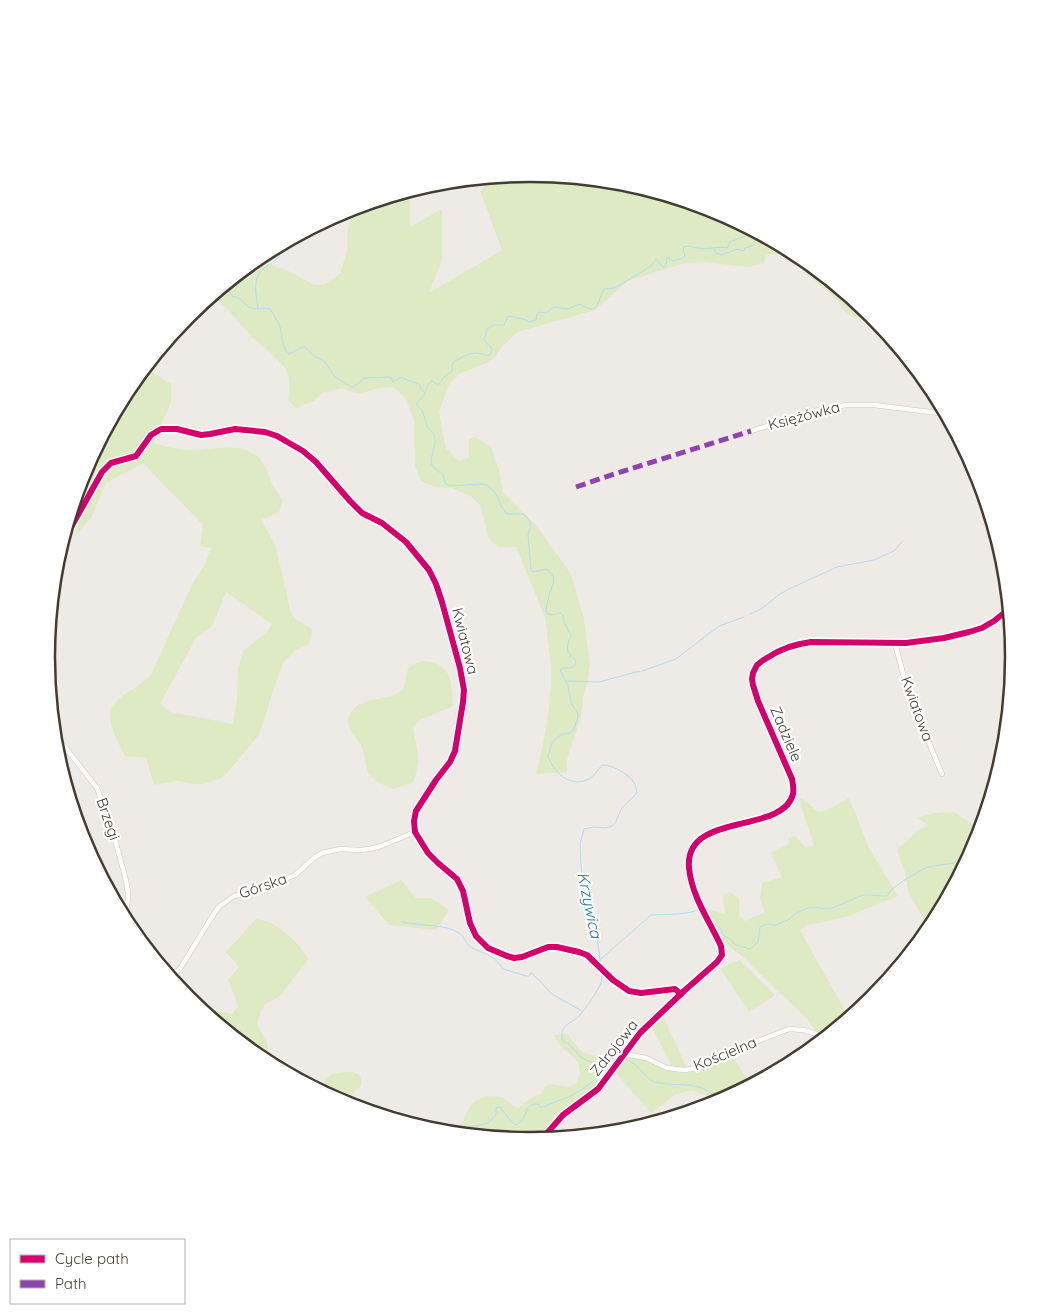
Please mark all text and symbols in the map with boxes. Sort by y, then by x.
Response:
street label: Księżówka [766,397,842,434]
street label: Kwiatowa [448,606,483,676]
street label: Kwiatowa [897,674,938,744]
street label: Zadziele [766,703,807,764]
street label: Brzegi [92,795,125,843]
street label: Górska [236,869,289,903]
water label: Krzywica [573,870,607,941]
street label: Zdrojowa [586,1016,642,1080]
street label: Kościelna [690,1032,759,1075]
legend [10,1239,185,1304]
text: Cycle path [55,1249,129,1268]
text: Path [55,1274,87,1293]

